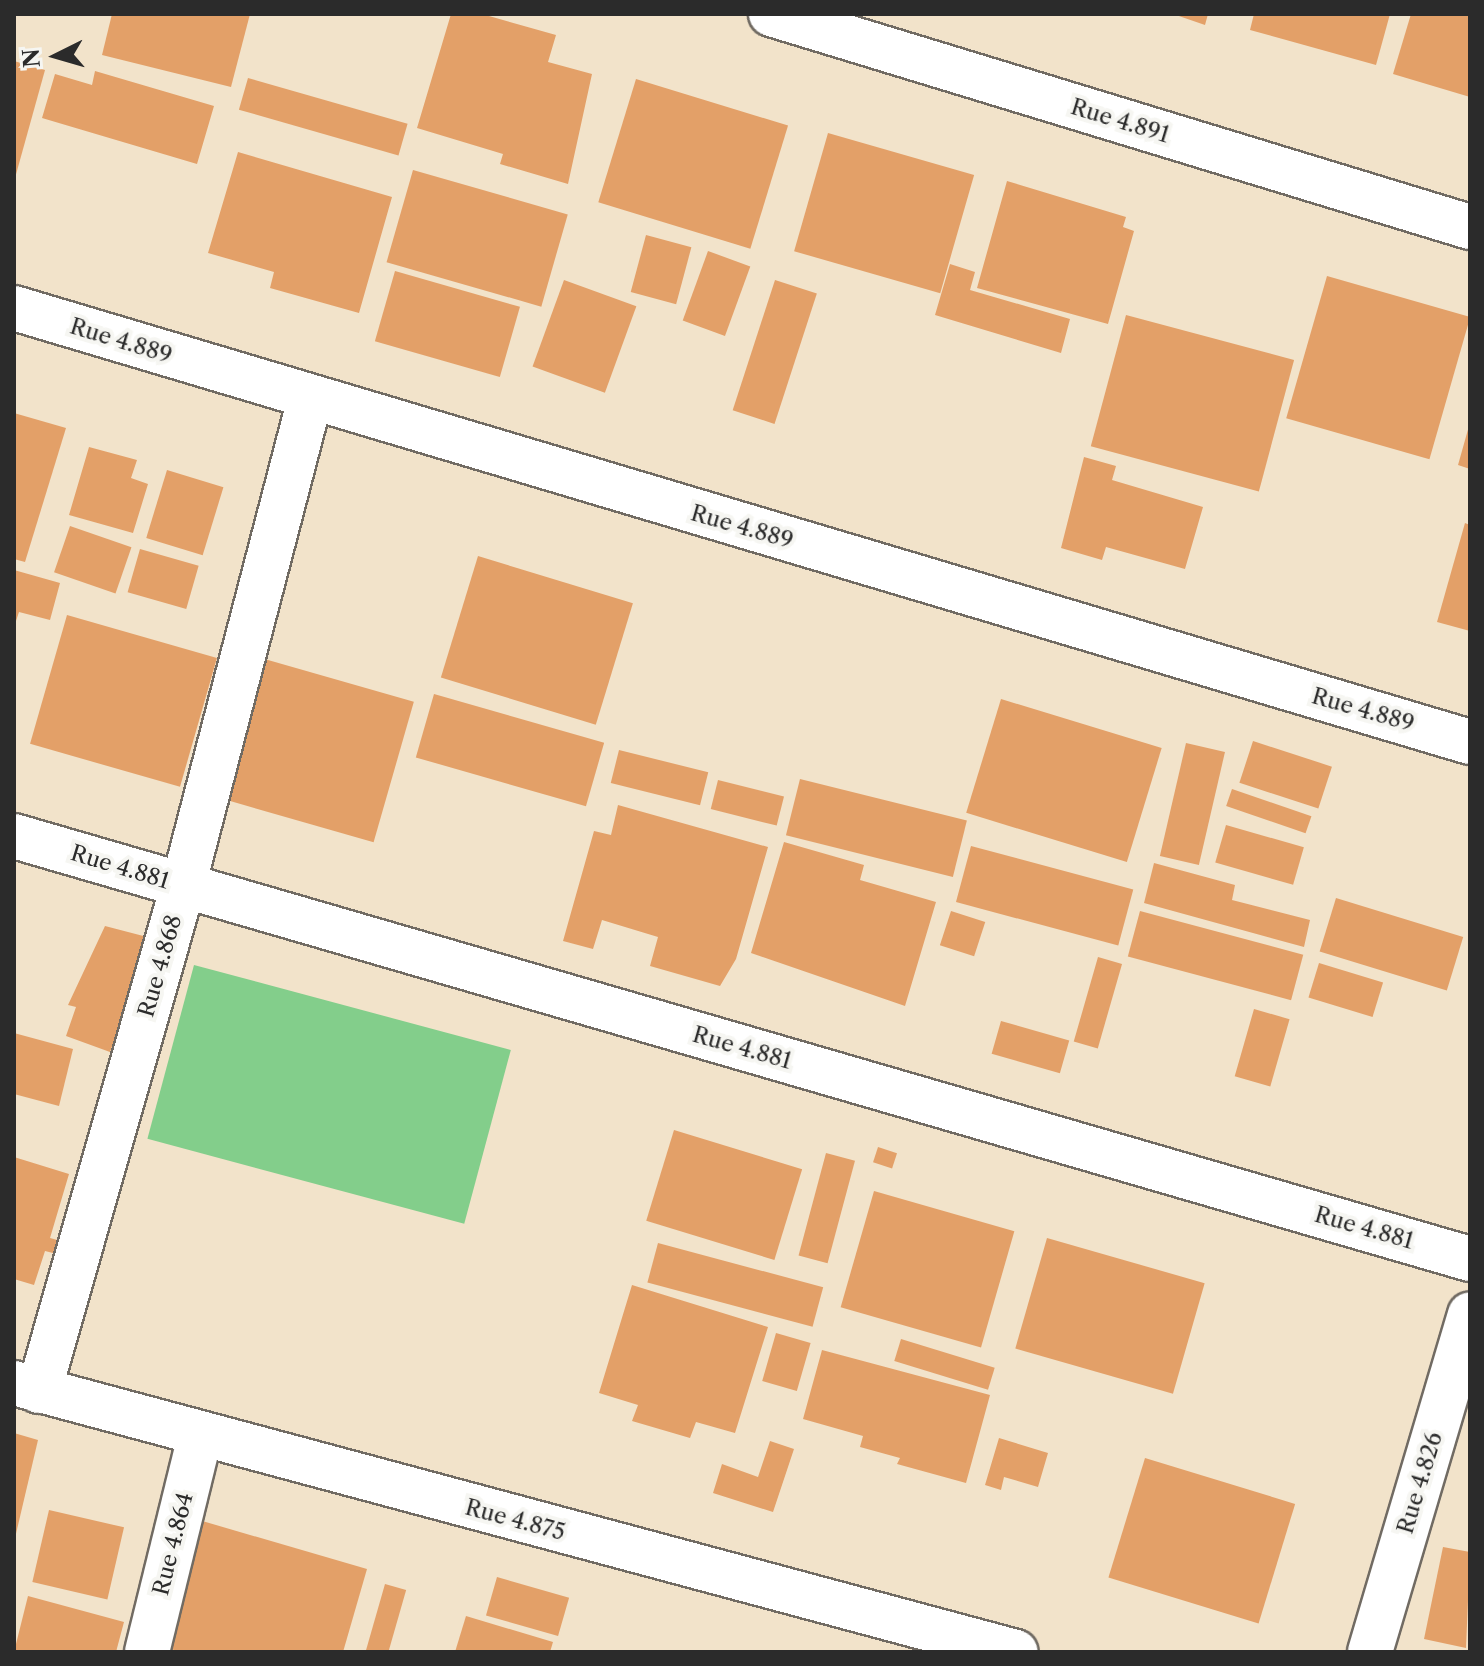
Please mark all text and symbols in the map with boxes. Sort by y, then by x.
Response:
north arrow [16,16,96,96]
text: N [17,47,46,69]
street label: Rue 4.891 [1068,94,1172,148]
street label: Rue 4.889 [67,313,175,369]
street label: Rue 4.889 [688,500,796,554]
street label: Rue 4.889 [1309,683,1417,737]
street label: Rue 4.881 [68,840,172,894]
street label: Rue 4.868 [133,912,187,1020]
street label: Rue 4.881 [690,1021,794,1075]
street label: Rue 4.881 [1312,1201,1416,1255]
street label: Rue 4.826 [1392,1429,1448,1537]
street label: Rue 4.864 [148,1490,198,1598]
street label: Rue 4.875 [462,1494,568,1546]

